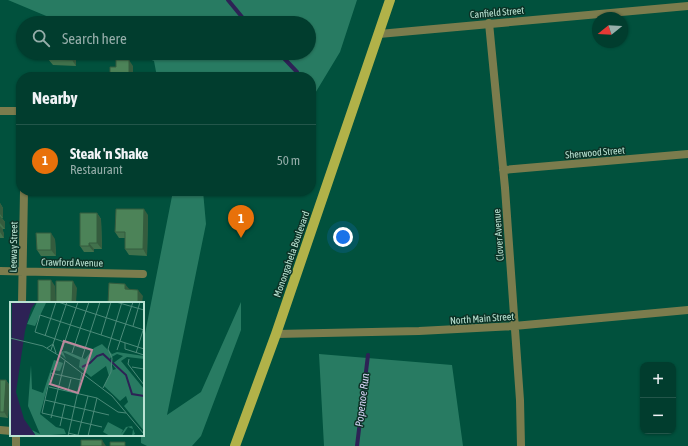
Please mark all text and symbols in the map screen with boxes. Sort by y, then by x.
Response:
street label: Canfield Street [470,5,525,20]
north arrow [592,12,628,48]
search box [16,16,316,60]
icon: search [30,27,52,49]
text: Search here [62,30,127,47]
text: Nearby [32,88,78,108]
street label: Sherwood Street [565,144,625,161]
text: Steak 'n Shake [70,145,148,162]
text: 1 [42,153,48,168]
text: 50 m [277,153,300,168]
text: Restaurant [70,162,123,177]
pin: 1 [228,205,254,238]
street label: Clover Avenue [491,208,506,261]
street label: Monongahela Boulevard [272,209,311,299]
street label: Leeway Street [8,221,19,272]
your location [333,227,353,247]
street label: Crawford Avenue [41,256,104,269]
inset map [10,302,144,436]
street label: North Main Street [450,311,515,326]
map controls [640,362,676,434]
button: + [640,362,676,398]
water label: Popenoe Run [353,372,371,427]
button: − [640,398,676,434]

